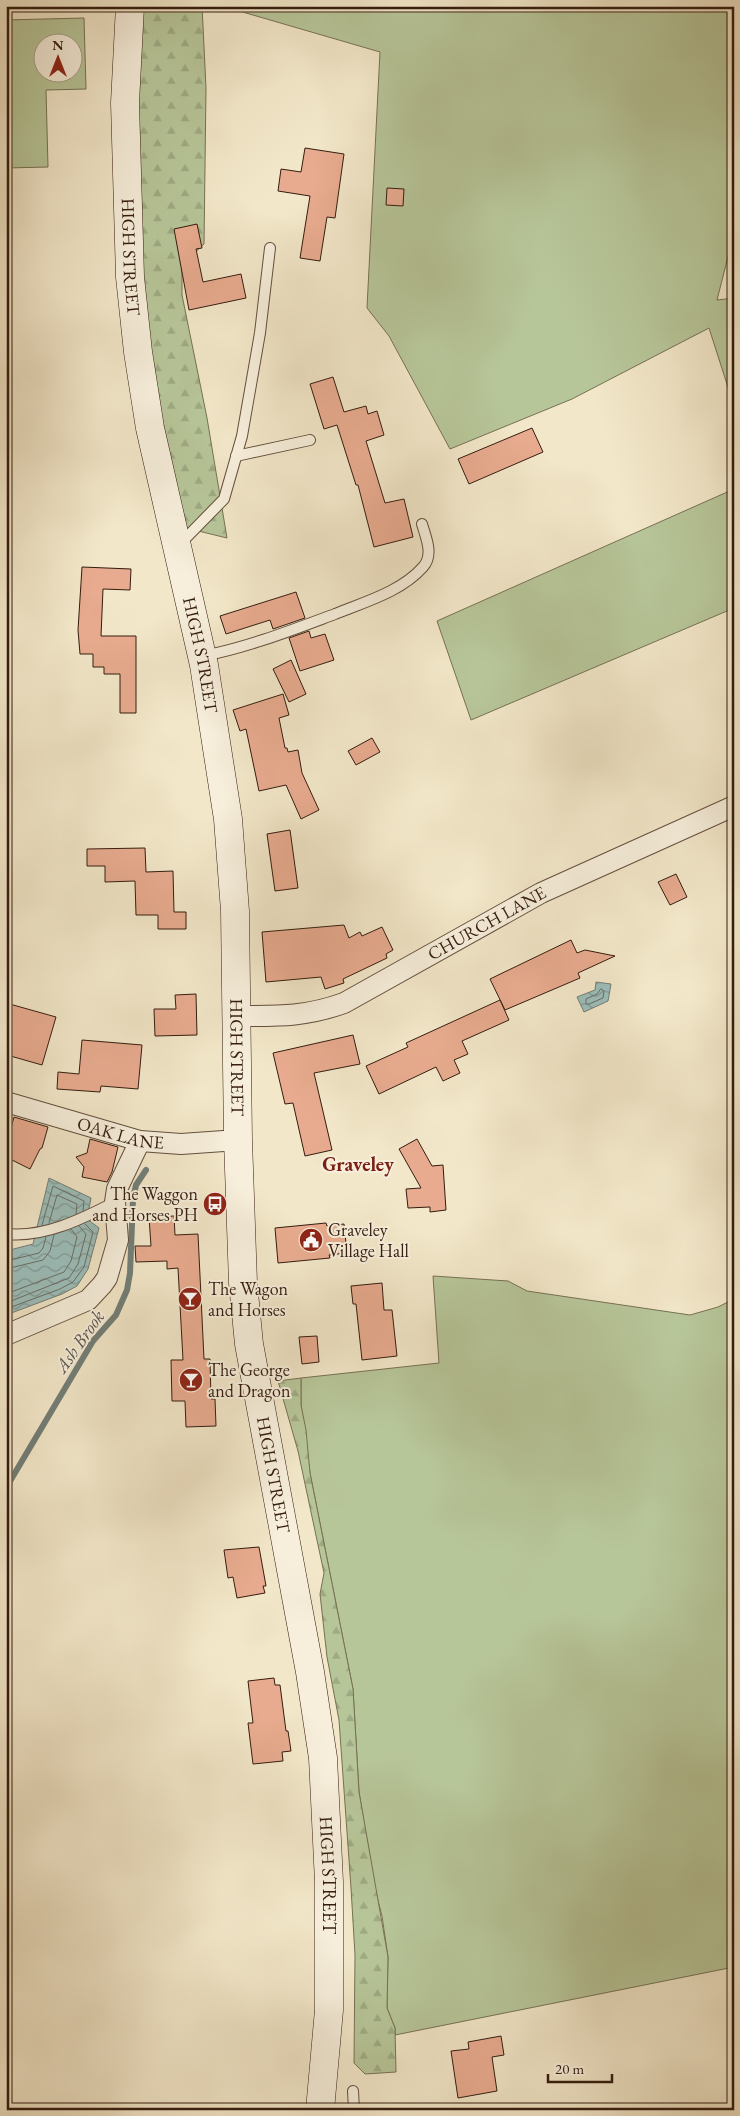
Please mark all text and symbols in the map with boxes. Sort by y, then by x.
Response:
north arrow [32,32,82,82]
text: N [52,36,64,54]
street label: HIGH STREET [117,198,146,318]
street label: HIGH STREET [178,595,223,715]
street label: CHURCH LANE [423,881,550,965]
street label: HIGH STREET [225,998,250,1117]
street label: OAK LANE [74,1111,165,1154]
district label: Graveley [322,1151,394,1177]
place label: The Waggon and Horses PH [92,1182,198,1226]
bus stop icon: The Waggon and Horses PH [202,1191,228,1217]
place label: Graveley Village Hall [328,1218,409,1262]
public building icon: Graveley Village Hall [298,1227,324,1253]
place label: The Wagon and Horses [208,1277,289,1321]
bar icon: The Wagon and Horses [177,1286,203,1312]
water label: Ash Brook [48,1305,110,1379]
place label: The George and Dragon [208,1358,291,1402]
bar icon: The George and Dragon [178,1367,204,1393]
street label: HIGH STREET [252,1415,296,1535]
street label: HIGH STREET [315,1816,341,1935]
scale bar [548,2051,611,2083]
text: 20 m [555,2059,584,2078]

